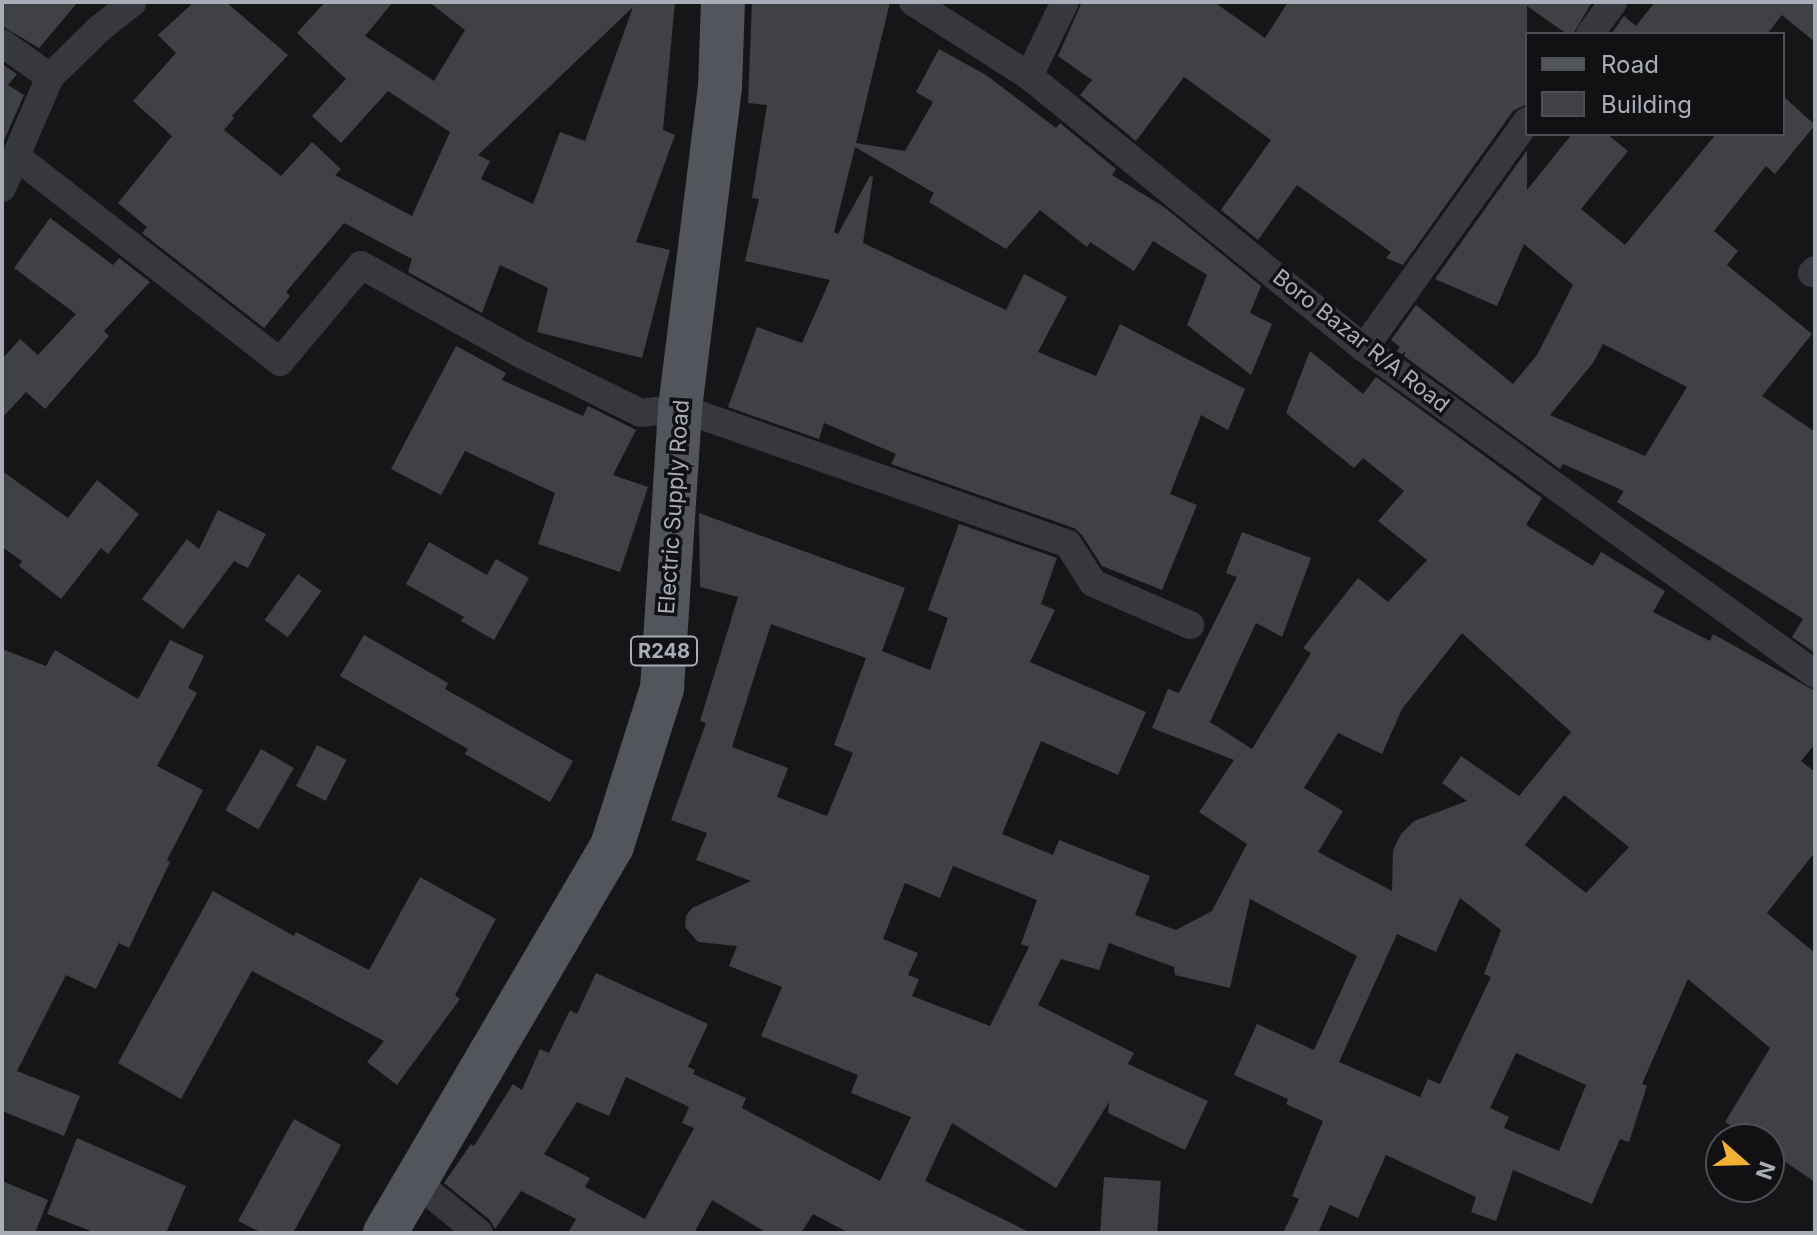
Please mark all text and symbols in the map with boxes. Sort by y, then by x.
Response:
legend [1525,32,1785,136]
text: Road [1601,50,1659,79]
text: Building [1601,90,1692,119]
street label: Boro Bazar R/A Road [1268,264,1454,418]
street label: Electric Supply Road [653,399,695,615]
road number: R248 [630,635,698,667]
north arrow [1705,1123,1785,1203]
text: N [1751,1158,1781,1183]

